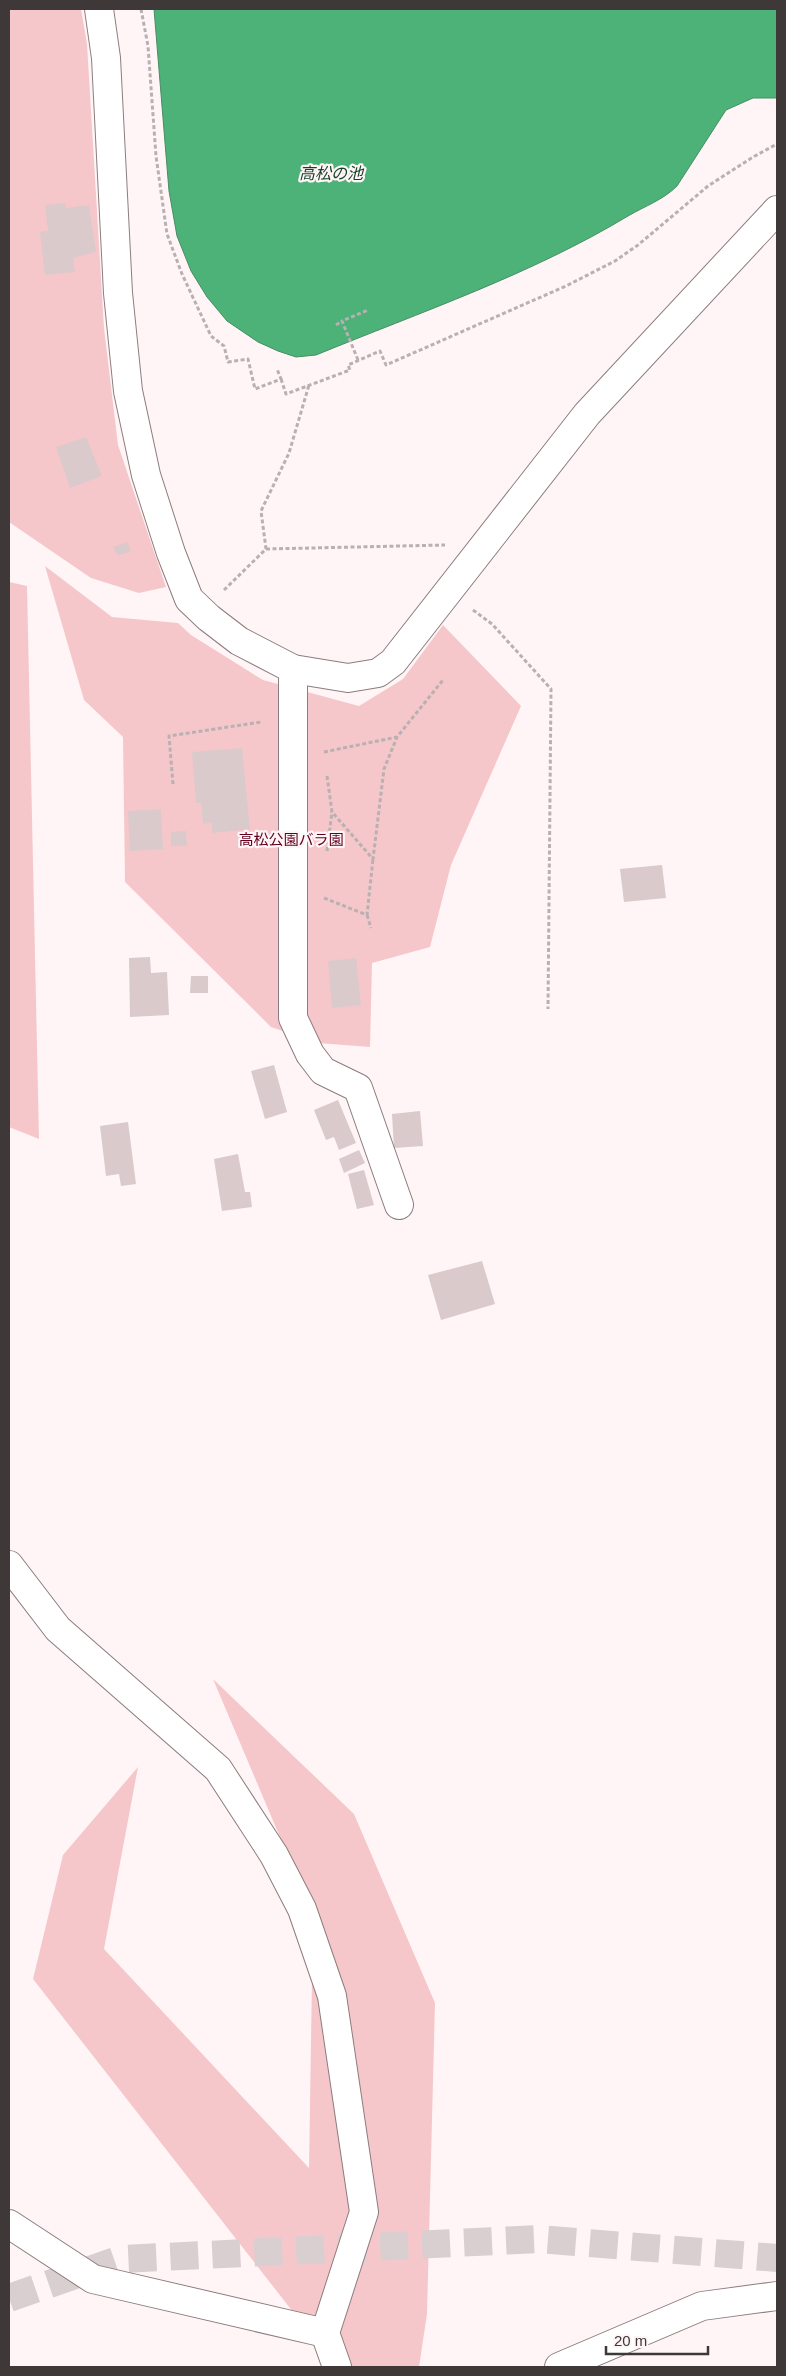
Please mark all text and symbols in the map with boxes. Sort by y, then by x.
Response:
water label: 高松の池 [299,165,365,182]
park label: 高松公園バラ園 [238,831,344,848]
scale bar [606,2324,708,2356]
text: 20 m [614,2332,647,2349]

